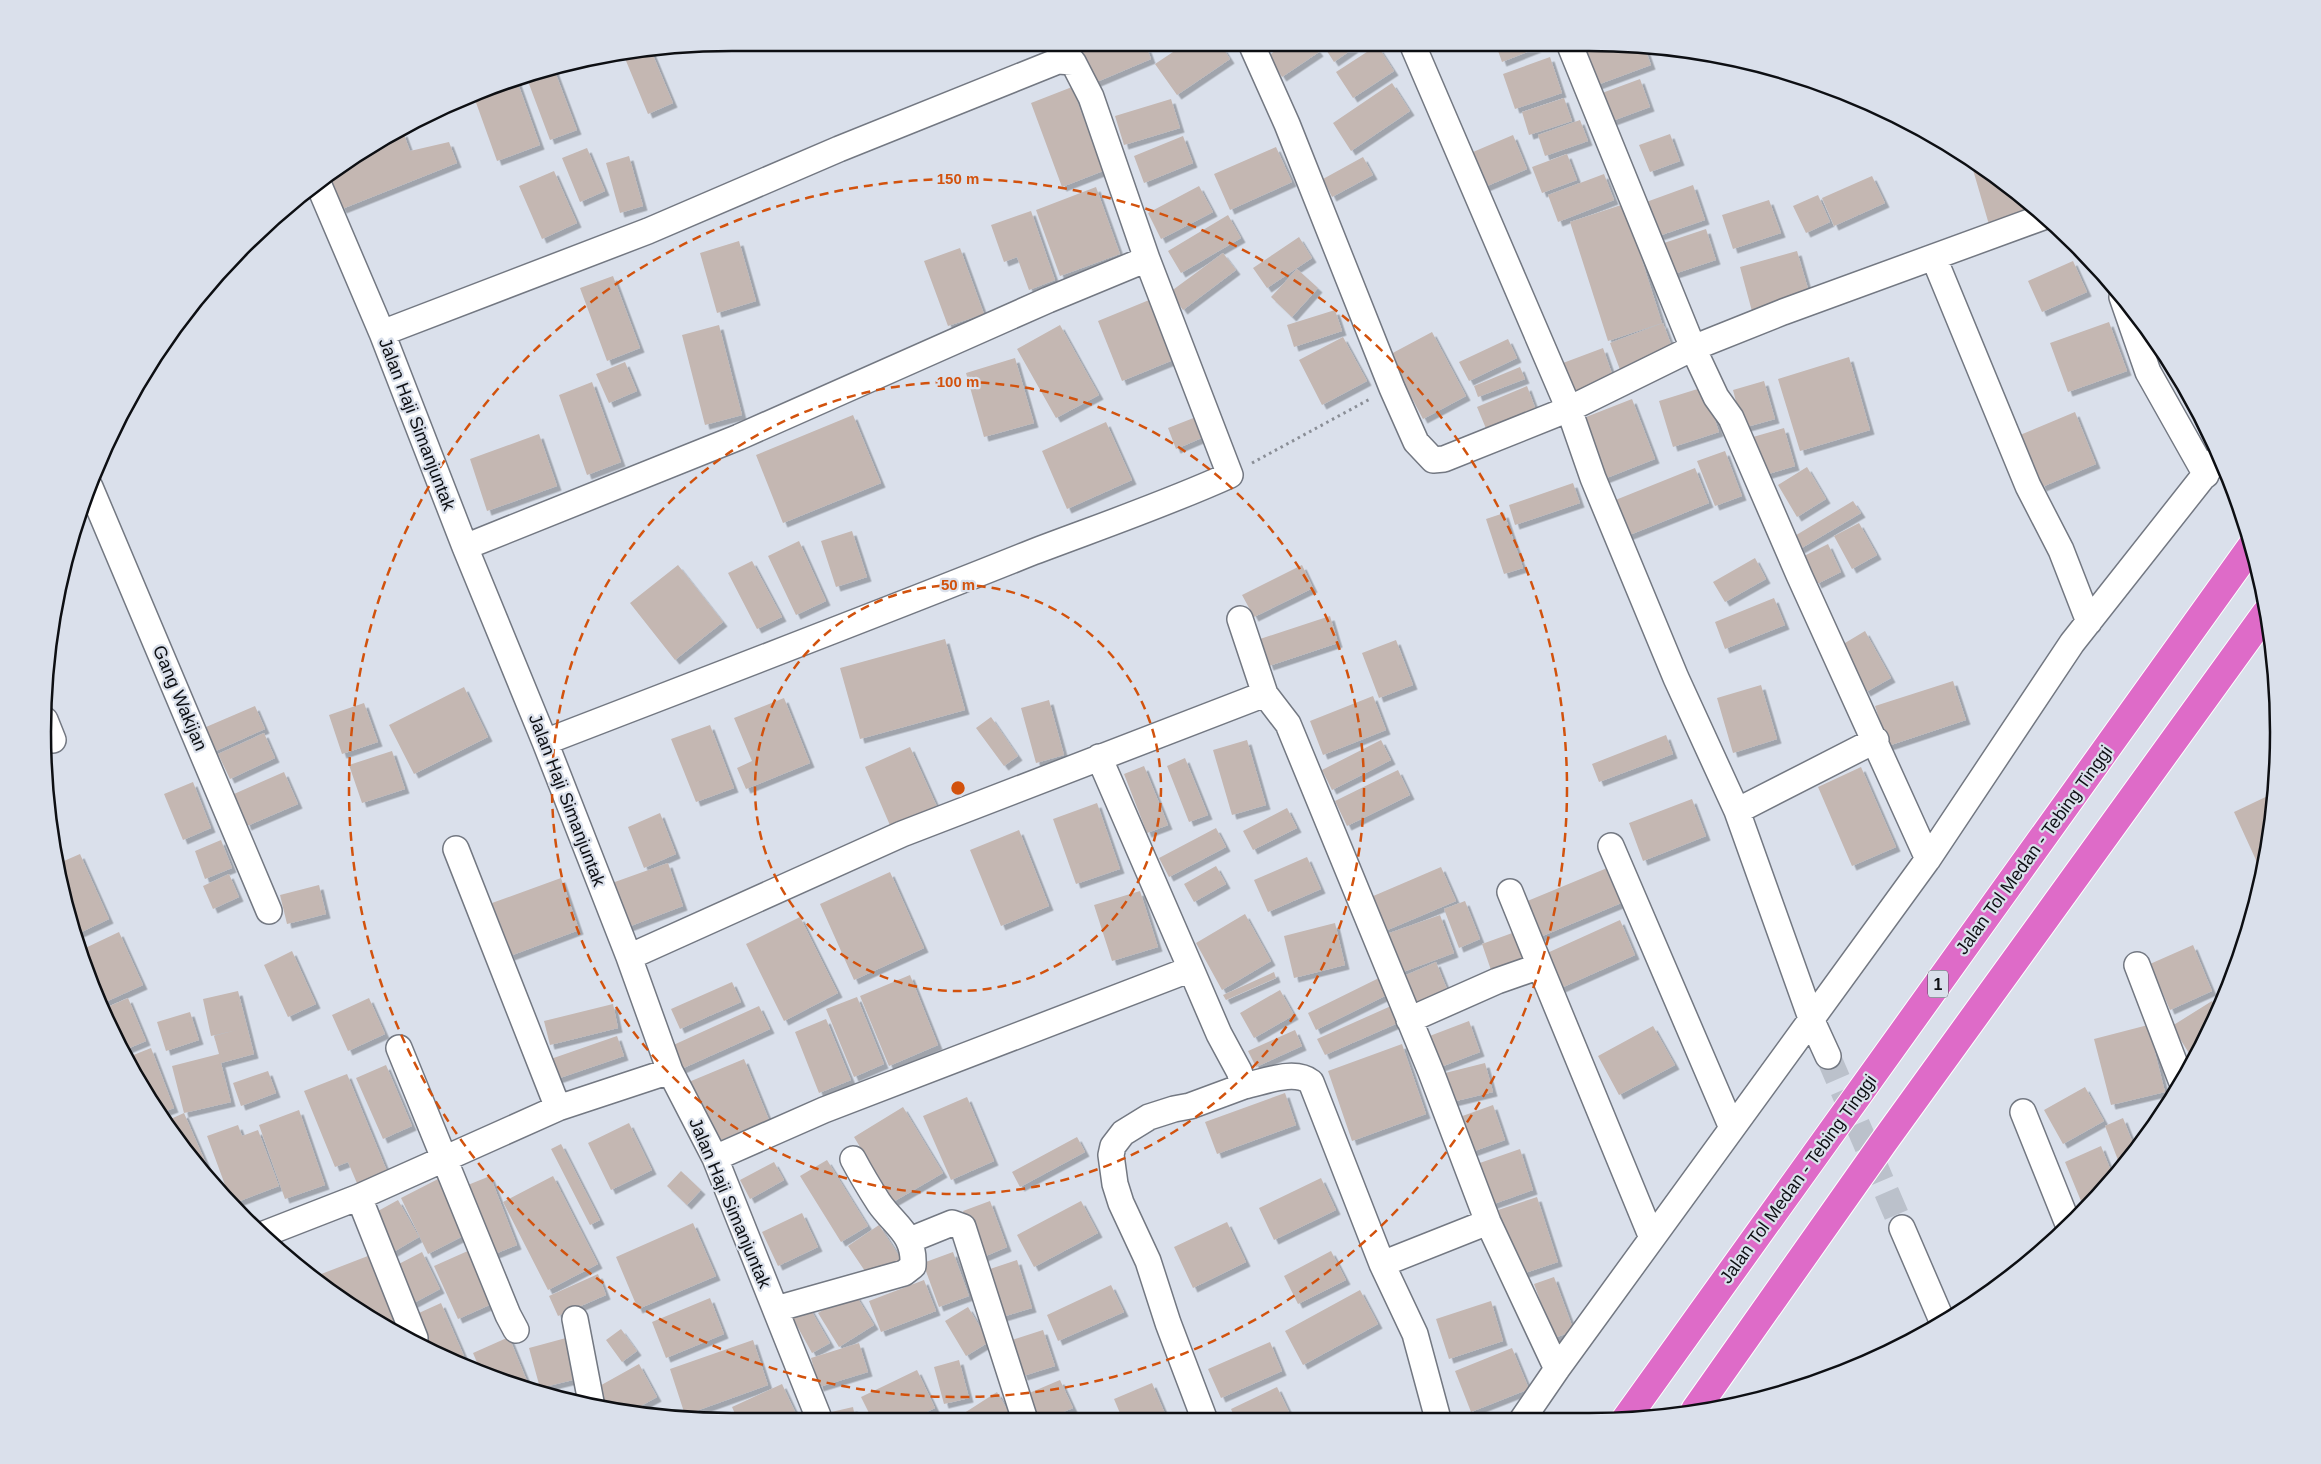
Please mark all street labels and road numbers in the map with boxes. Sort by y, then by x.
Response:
street label: Jalan Haji Simanjuntak [375,335,460,514]
street label: Gang Wakijan [149,642,211,754]
street label: Jalan Haji Simanjuntak [525,711,610,890]
street label: Jalan Tol Medan - Tebing Tinggi [1952,742,2116,958]
road number: 1 [1928,971,1948,998]
street label: Jalan Tol Medan - Tebing Tinggi [1716,1071,1880,1287]
street label: Jalan Haji Simanjuntak [685,1115,775,1292]

